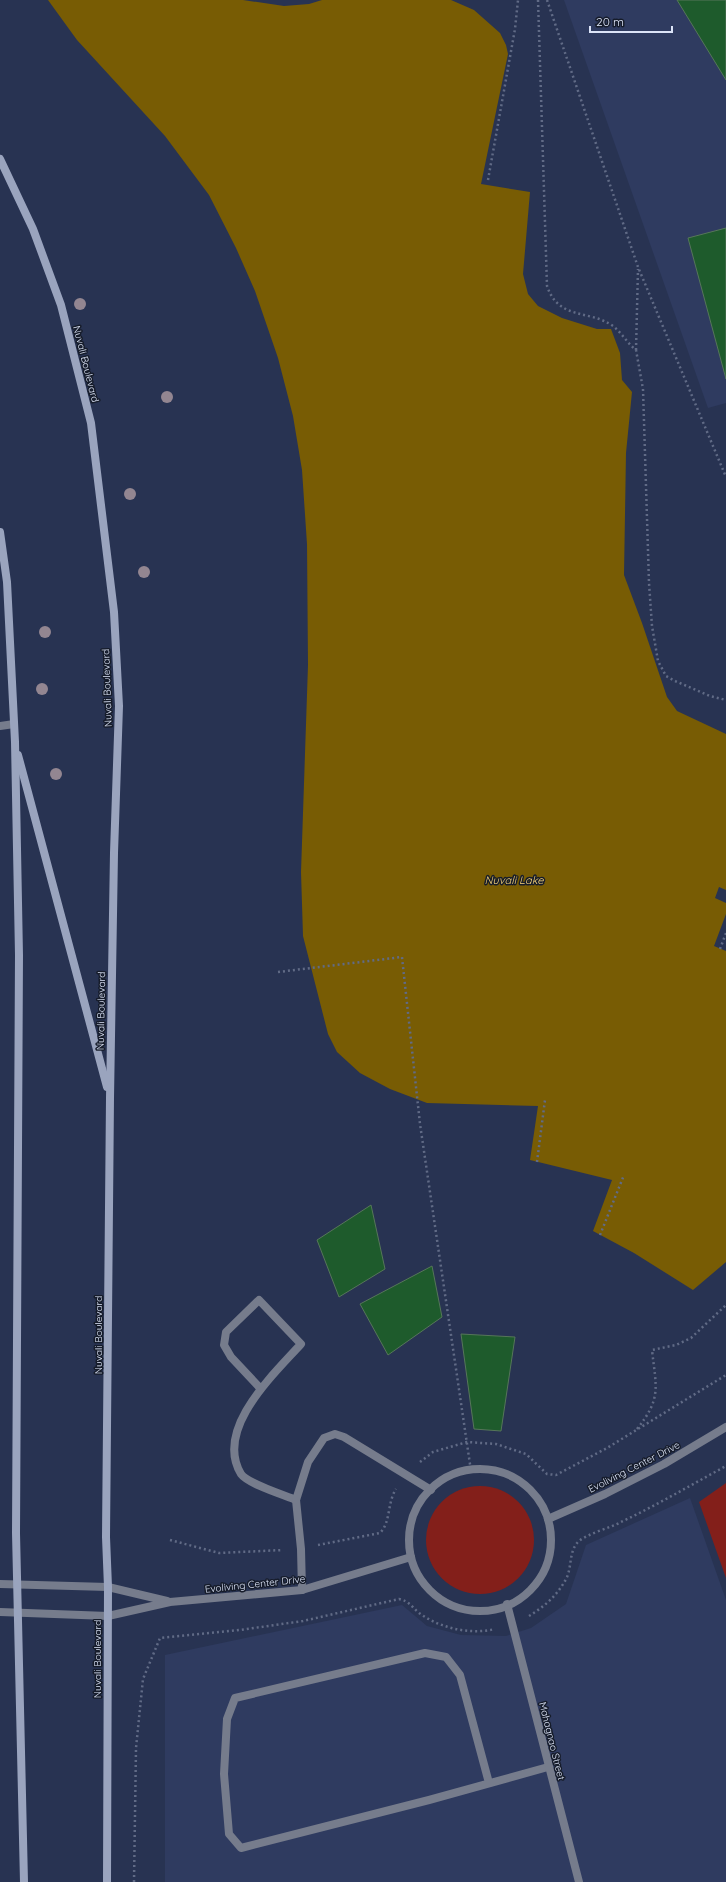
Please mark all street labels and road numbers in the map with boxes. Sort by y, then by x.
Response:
street label: Nuvali Boulevard [70,324,102,404]
street label: Nuvali Boulevard [99,649,115,727]
street label: Nuvali Boulevard [94,972,108,1050]
street label: Nuvali Boulevard [92,1296,105,1374]
street label: Evoliving Center Drive [586,1438,682,1496]
street label: Evoliving Center Drive [204,1572,306,1596]
street label: Nuvali Boulevard [91,1620,104,1698]
street label: Mahagnao Street [536,1700,568,1782]

